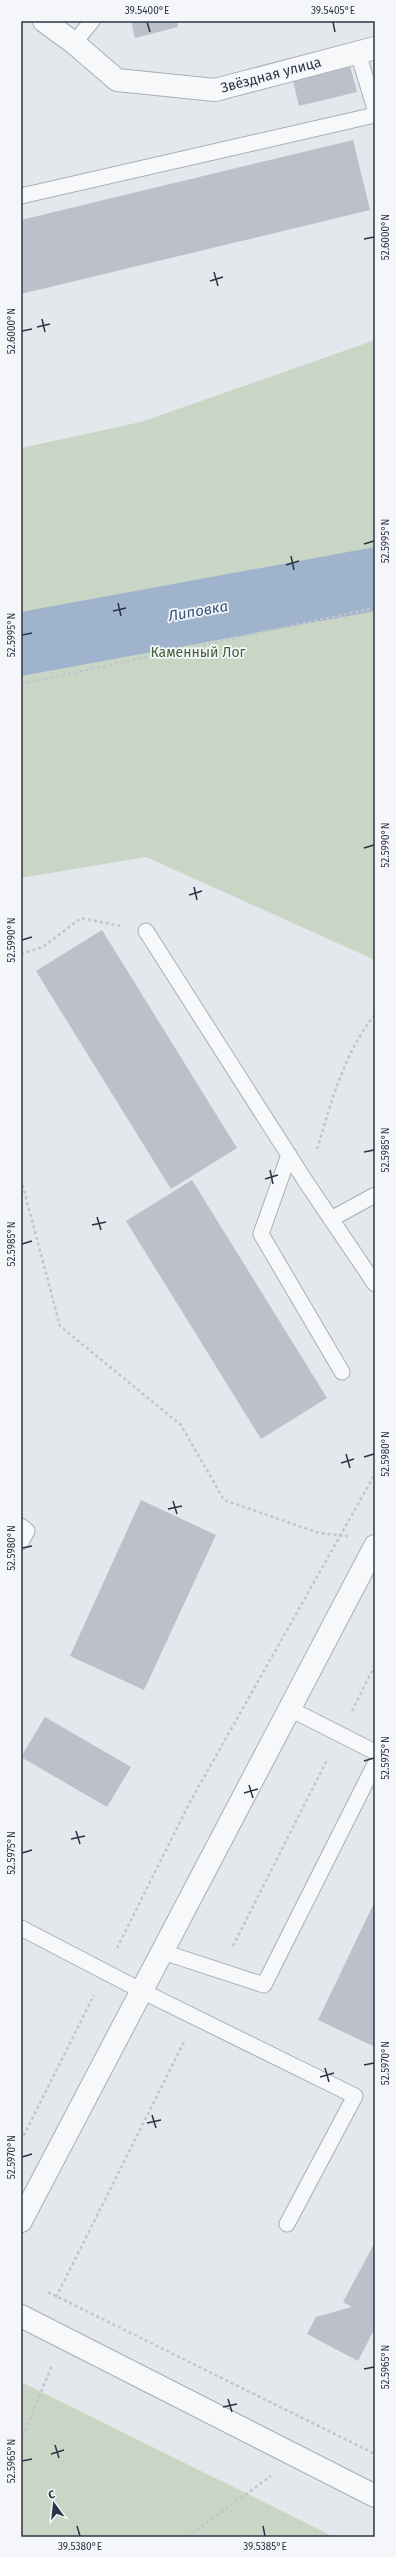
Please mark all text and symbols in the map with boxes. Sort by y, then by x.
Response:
text: 39.5400°E [125,5,169,17]
text: 39.5405°E [311,5,355,17]
street label: Звёздная улица [219,53,323,97]
text: 52.6000°N [380,214,392,260]
text: 52.6000°N [6,308,18,354]
text: 52.5995°N [380,519,392,563]
water label: Липовка [166,597,229,625]
text: 52.5995°N [6,613,18,657]
park label: Каменный Лог [150,644,246,661]
text: 52.5990°N [380,822,392,868]
text: 52.5990°N [6,917,18,963]
text: 52.5985°N [380,1128,392,1172]
text: 52.5985°N [6,1222,18,1266]
text: 52.5980°N [380,1431,392,1477]
text: 52.5980°N [6,1525,18,1571]
text: 52.5975°N [380,1736,392,1780]
text: 52.5975°N [6,1831,18,1875]
text: 52.5970°N [380,2041,392,2085]
text: 52.5970°N [6,2135,18,2179]
text: 52.5965°N [380,2345,392,2389]
text: 52.5965°N [6,2439,18,2483]
north arrow [34,2484,74,2524]
text: С [47,2488,57,2502]
text: 39.5380°E [58,2541,102,2553]
text: 39.5385°E [243,2541,287,2553]

